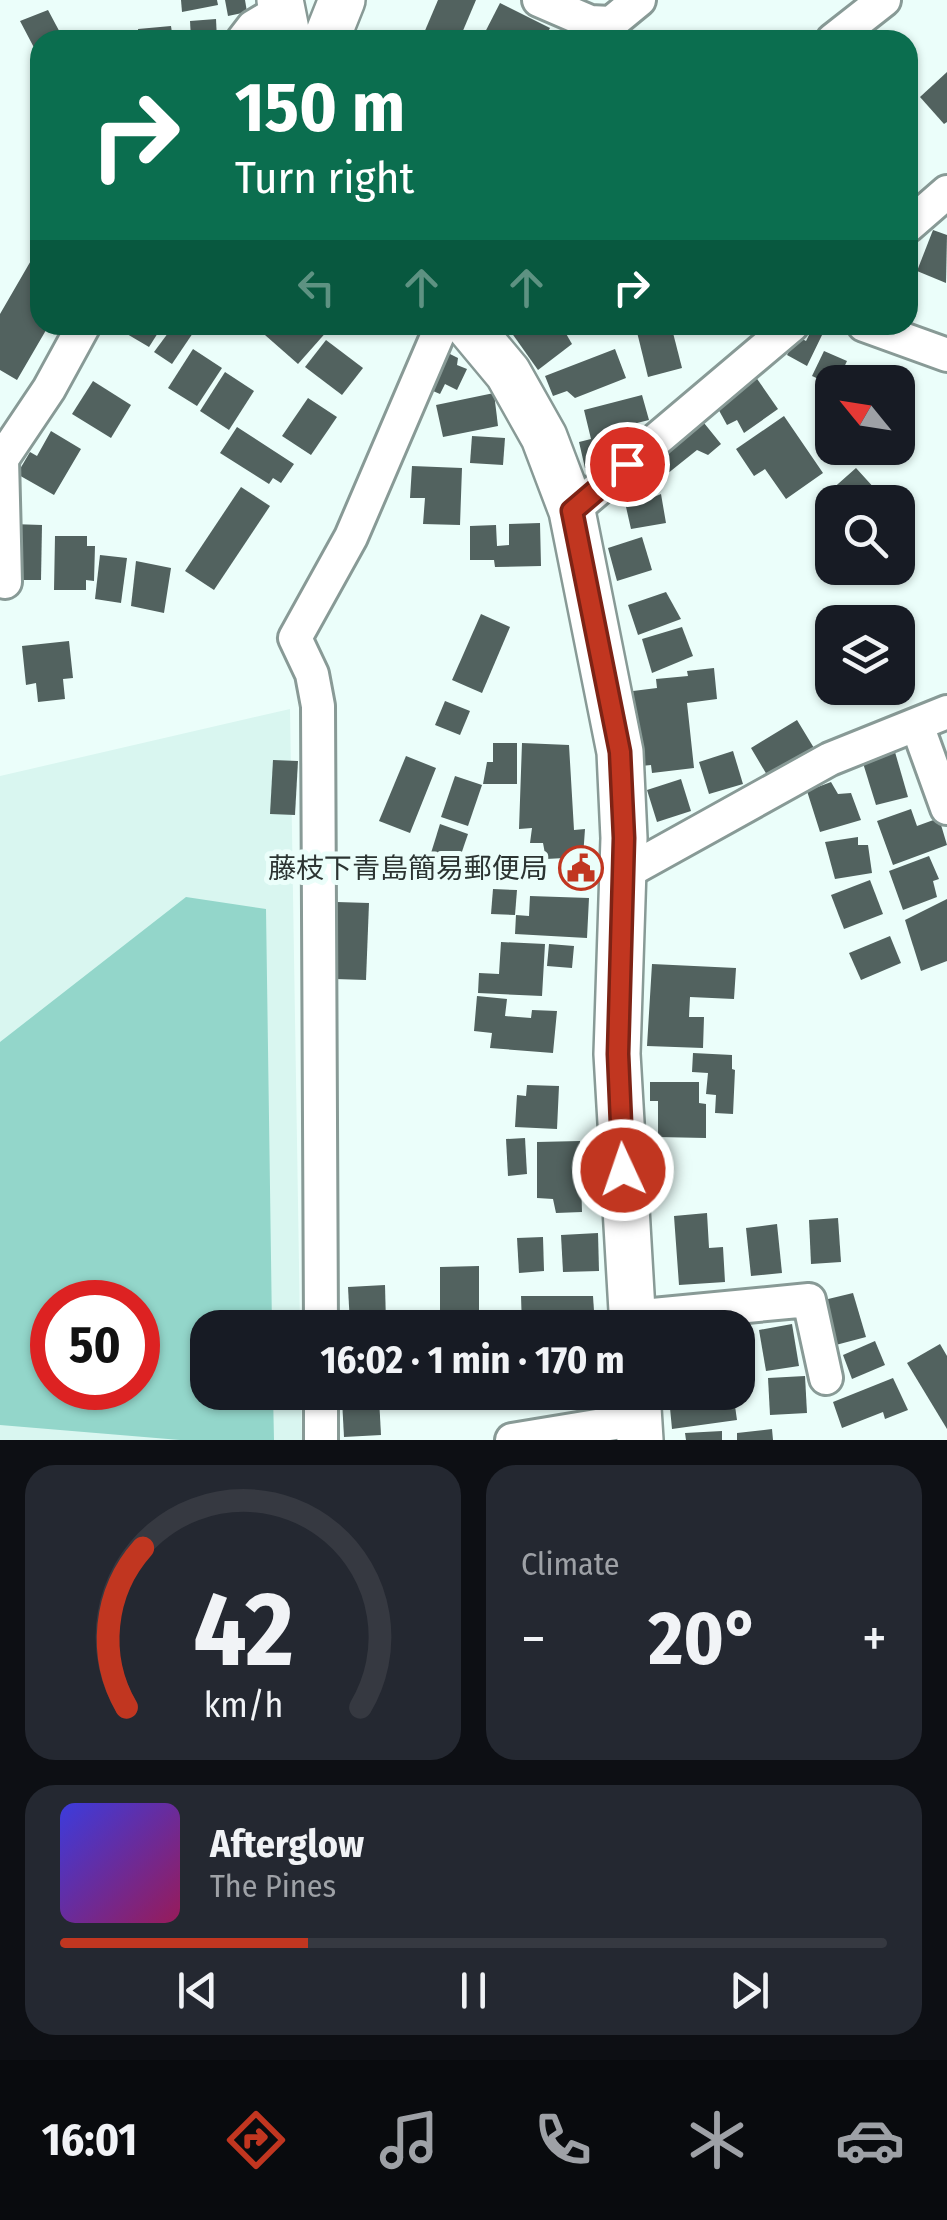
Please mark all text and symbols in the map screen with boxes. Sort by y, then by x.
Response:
text: 150 m [235,66,405,150]
icon: right [70,70,200,200]
text: Turn right [235,151,414,205]
icon: left [289,260,344,315]
icon: ahead [394,260,449,315]
icon: ahead [499,260,554,315]
icon: right [604,260,659,315]
north arrow [815,365,915,465]
map controls [815,365,915,705]
pin [585,422,670,507]
icon: arrive [600,437,655,492]
button: search [815,485,915,585]
button: layers [815,605,915,705]
public building icon: 藤枝下青島簡易郵便局 [558,845,604,891]
place label: 藤枝下青島簡易郵便局 [268,852,548,885]
position arrow [571,1118,675,1222]
speed limit sign: 50 [30,1280,160,1410]
text: 16:02 · 1 min · 170 m [321,1337,624,1383]
text: Climate [521,1545,620,1583]
text: 42 [193,1568,293,1693]
text: 20° [649,1594,759,1684]
text: − [521,1606,546,1672]
text: + [862,1606,887,1672]
text: km/h [203,1684,283,1726]
text: Afterglow [210,1821,364,1867]
text: The Pines [210,1867,336,1905]
icon: previous [170,1963,225,2018]
icon: pause [446,1963,501,2018]
icon: next [722,1963,777,2018]
icon: directions [221,2105,291,2175]
icon: music [374,2105,444,2175]
icon: phone [528,2105,598,2175]
icon: climate [682,2105,752,2175]
icon: car [835,2105,905,2175]
text: 16:01 [42,2113,137,2167]

